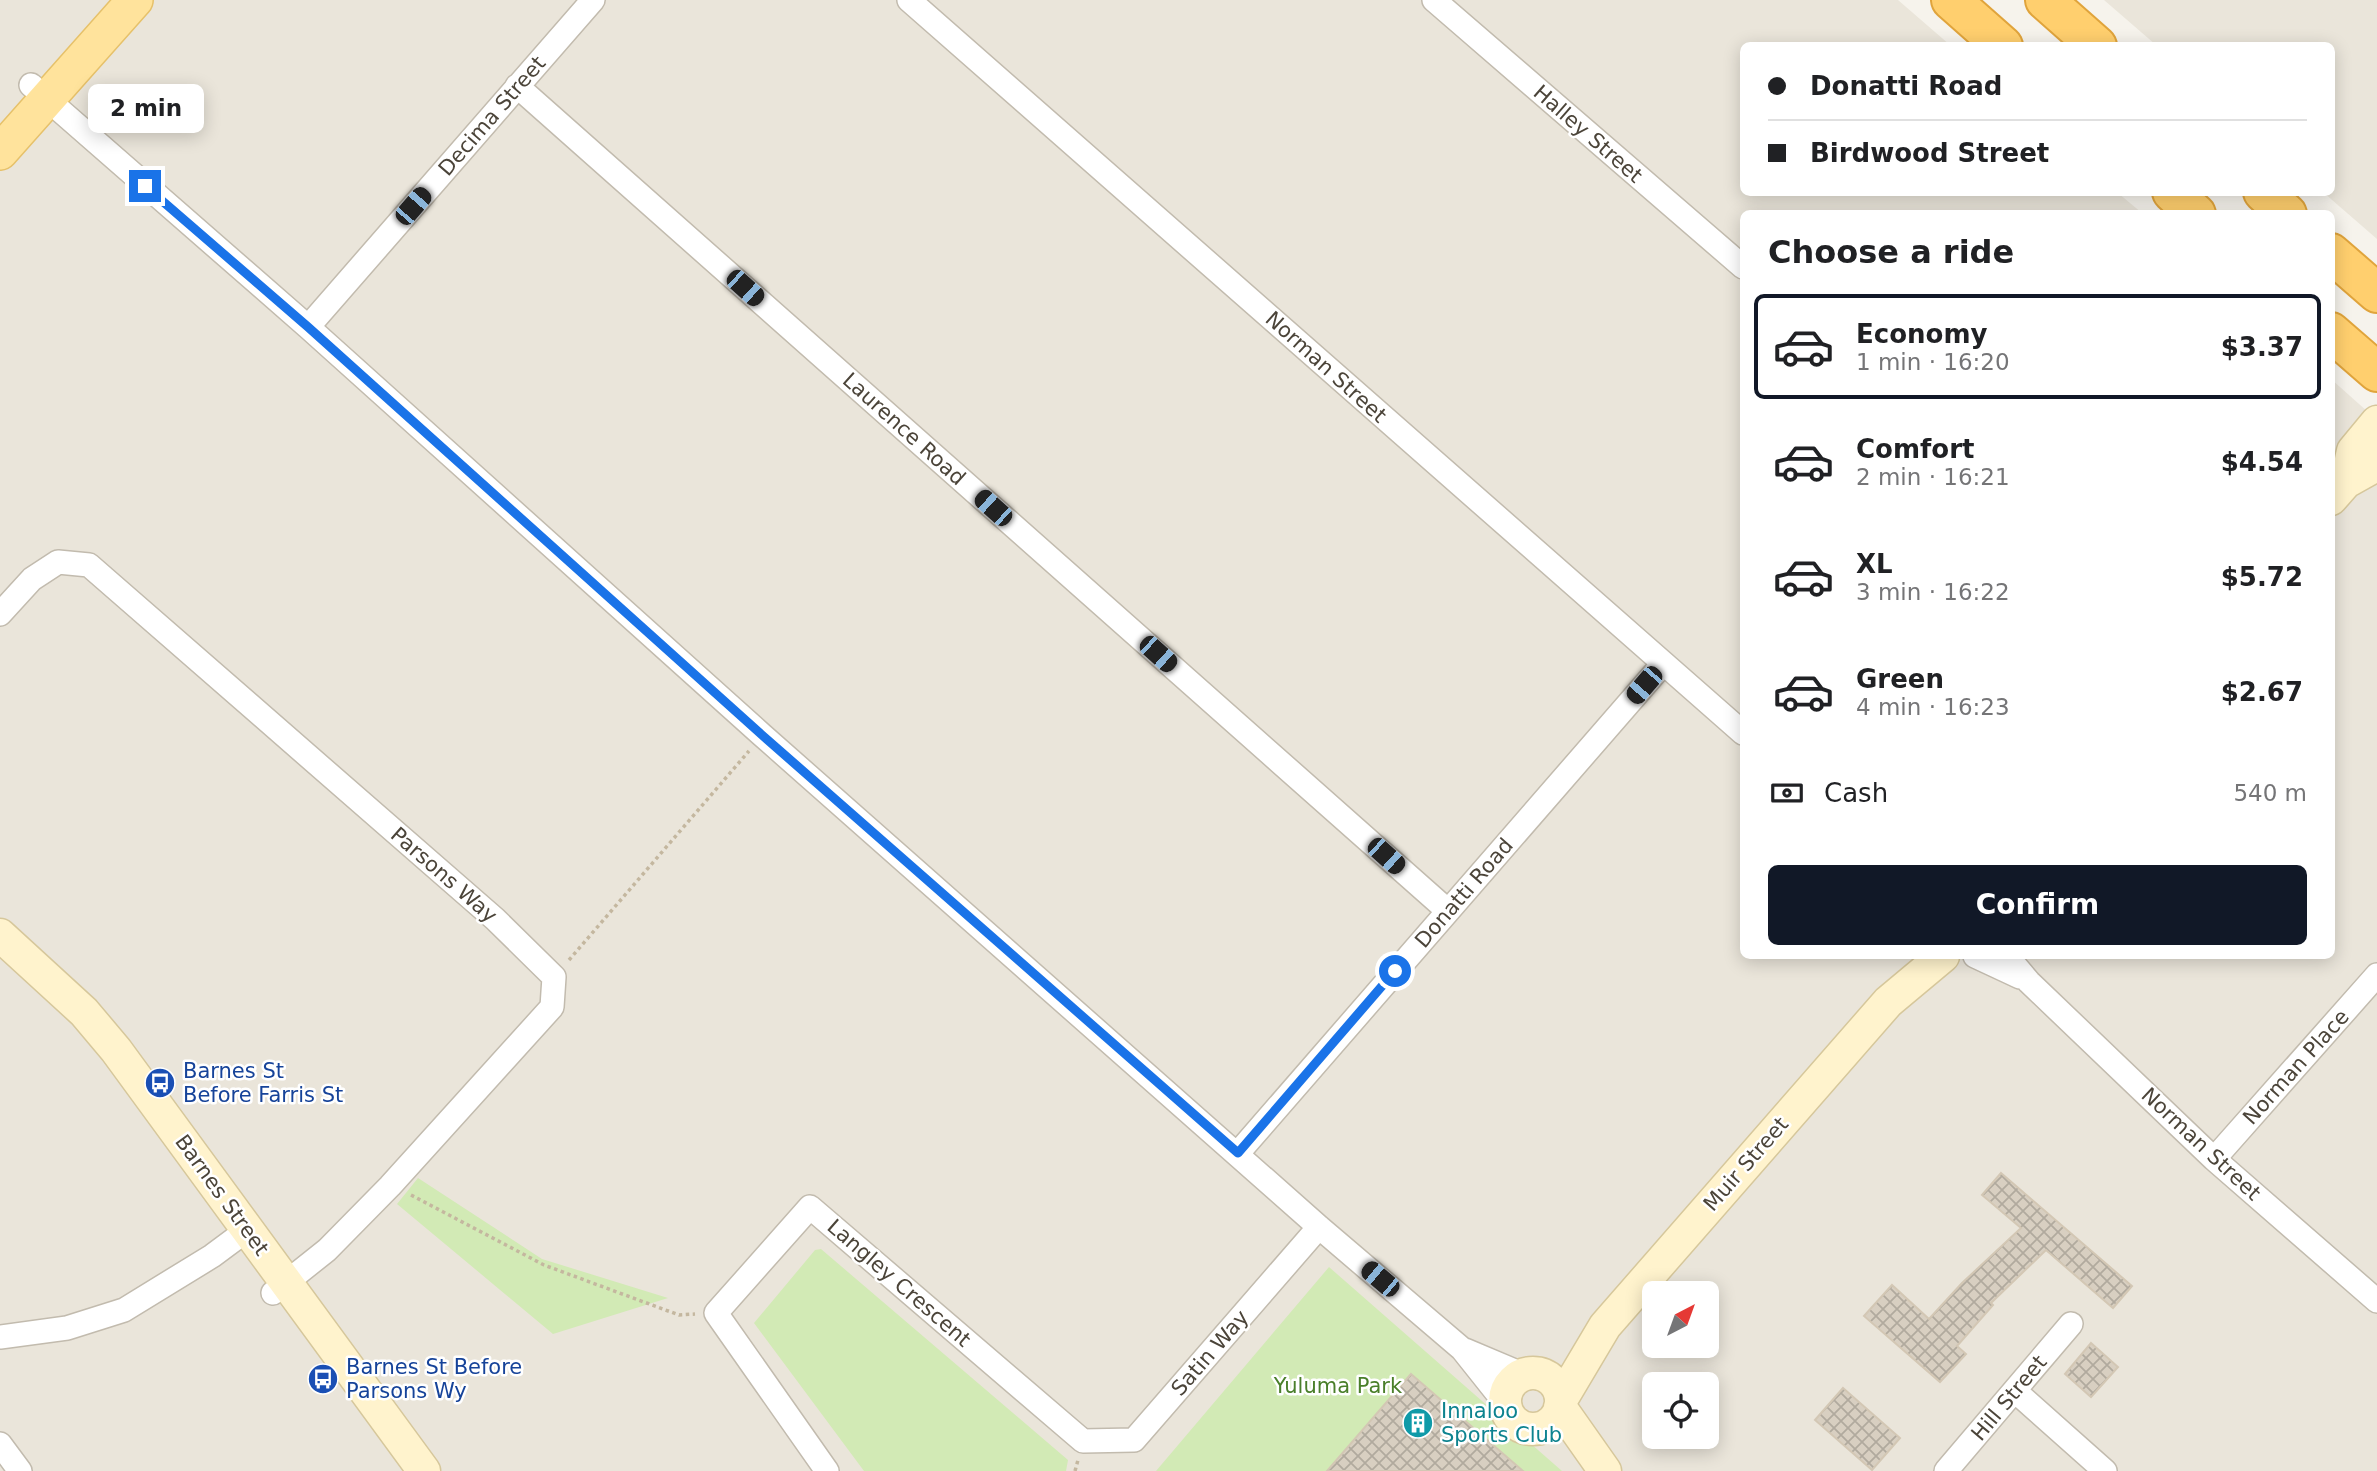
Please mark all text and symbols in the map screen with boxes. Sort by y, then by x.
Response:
street label: Decima Street [434,51,550,181]
text: Donatti Road [1810,71,2002,101]
street label: Halley Street [1529,80,1647,188]
callout: 2 min [87,85,203,134]
text: 2 min [110,95,182,121]
text: Birdwood Street [1810,138,2049,168]
route end [129,170,161,202]
car [392,183,435,229]
text: Choose a ride [1768,233,2014,271]
car [723,266,768,310]
street label: Norman Street [1261,307,1391,427]
icon: car [1772,315,1835,378]
text: Economy [1856,319,1987,349]
text: $3.37 [2221,332,2303,362]
text: 1 min · 16:20 [1856,349,2010,375]
street label: Laurence Road [838,368,970,490]
icon: car [1772,430,1835,493]
text: Comfort [1856,434,1974,464]
text: $4.54 [2221,447,2303,477]
text: 2 min · 16:21 [1856,464,2010,490]
car [971,486,1016,530]
icon: car [1772,545,1835,608]
text: XL [1856,549,1893,579]
text: $5.72 [2221,562,2303,592]
text: 3 min · 16:22 [1856,579,2010,605]
car [1136,632,1181,676]
icon: car [1772,660,1835,723]
car [1623,662,1666,708]
text: Green [1856,664,1944,694]
text: $2.67 [2221,677,2303,707]
text: 4 min · 16:23 [1856,694,2010,720]
icon: cash [1768,774,1806,812]
text: Cash [1824,778,1888,808]
text: 540 m [2233,780,2307,806]
street label: Parsons Way [386,822,502,928]
street label: Donatti Road [1410,833,1518,953]
car [1364,834,1409,878]
button: Confirm [1768,865,2307,945]
route start [1379,955,1411,987]
street label: Norman Place [2238,1005,2354,1129]
place label: Barnes St Before Farris St [183,1059,343,1107]
bus stop icon: Barnes St Before Farris St [143,1066,177,1100]
street label: Norman Street [2137,1083,2265,1205]
street label: Muir Street [1699,1112,1793,1216]
street label: Barnes Street [170,1130,274,1260]
street label: Langley Crescent [823,1214,975,1352]
car [1358,1257,1403,1301]
north arrow [1642,1281,1718,1358]
map controls [1642,1281,1719,1449]
street label: Satin Way [1167,1306,1253,1400]
street label: Hill Street [1966,1351,2052,1445]
place label: Barnes St Before Parsons Wy [346,1355,522,1403]
bus stop icon: Barnes St Before Parsons Wy [306,1362,340,1396]
button: locate [1642,1372,1719,1449]
park label: Yuluma Park [1273,1374,1403,1398]
place label: Innaloo Sports Club [1441,1399,1562,1447]
building icon: Innaloo Sports Club [1401,1406,1435,1440]

